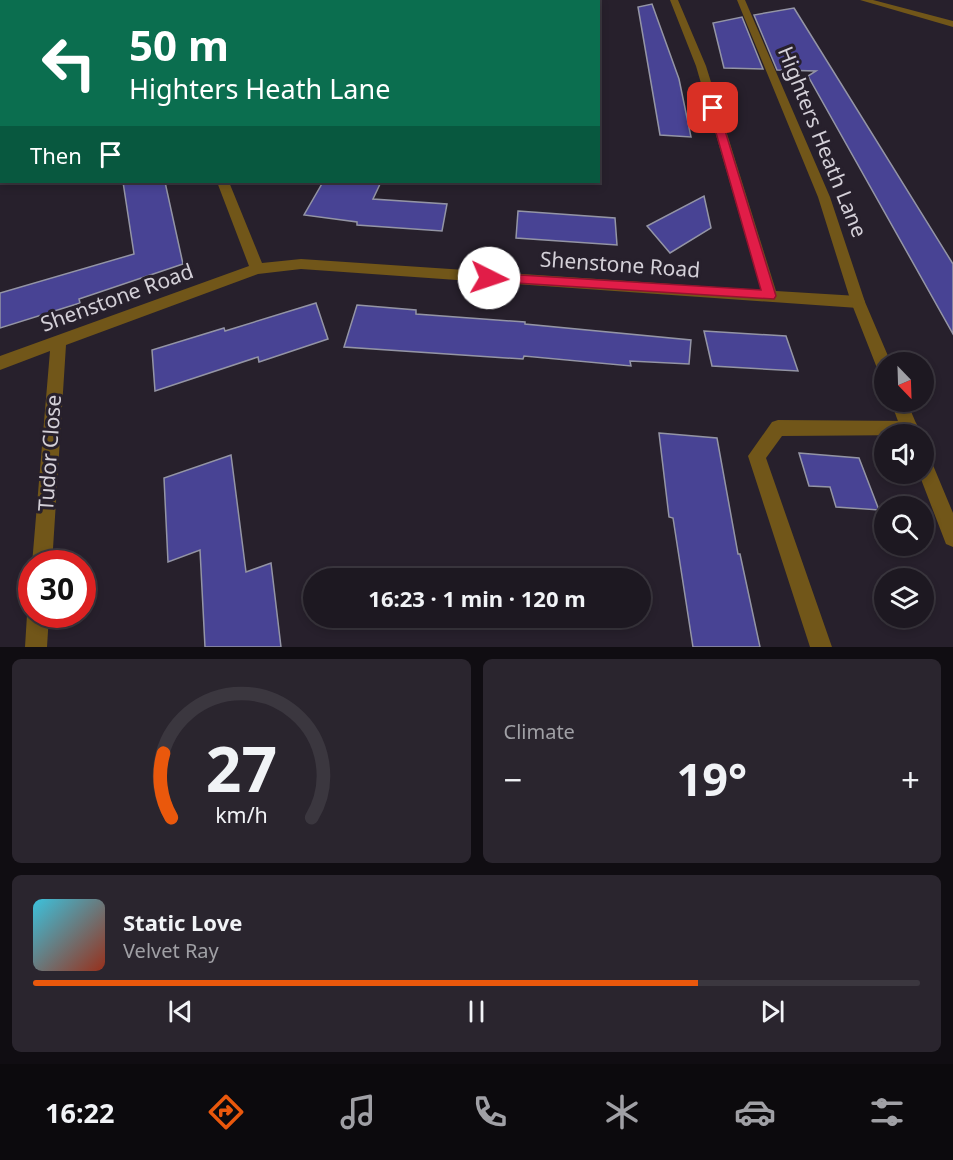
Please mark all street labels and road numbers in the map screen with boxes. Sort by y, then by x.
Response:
street label: Highters Heath Lane [772,42,874,241]
street label: Shenstone Road [539,244,701,284]
street label: Shenstone Road [36,256,197,338]
street label: Tudor Close [31,394,67,512]

